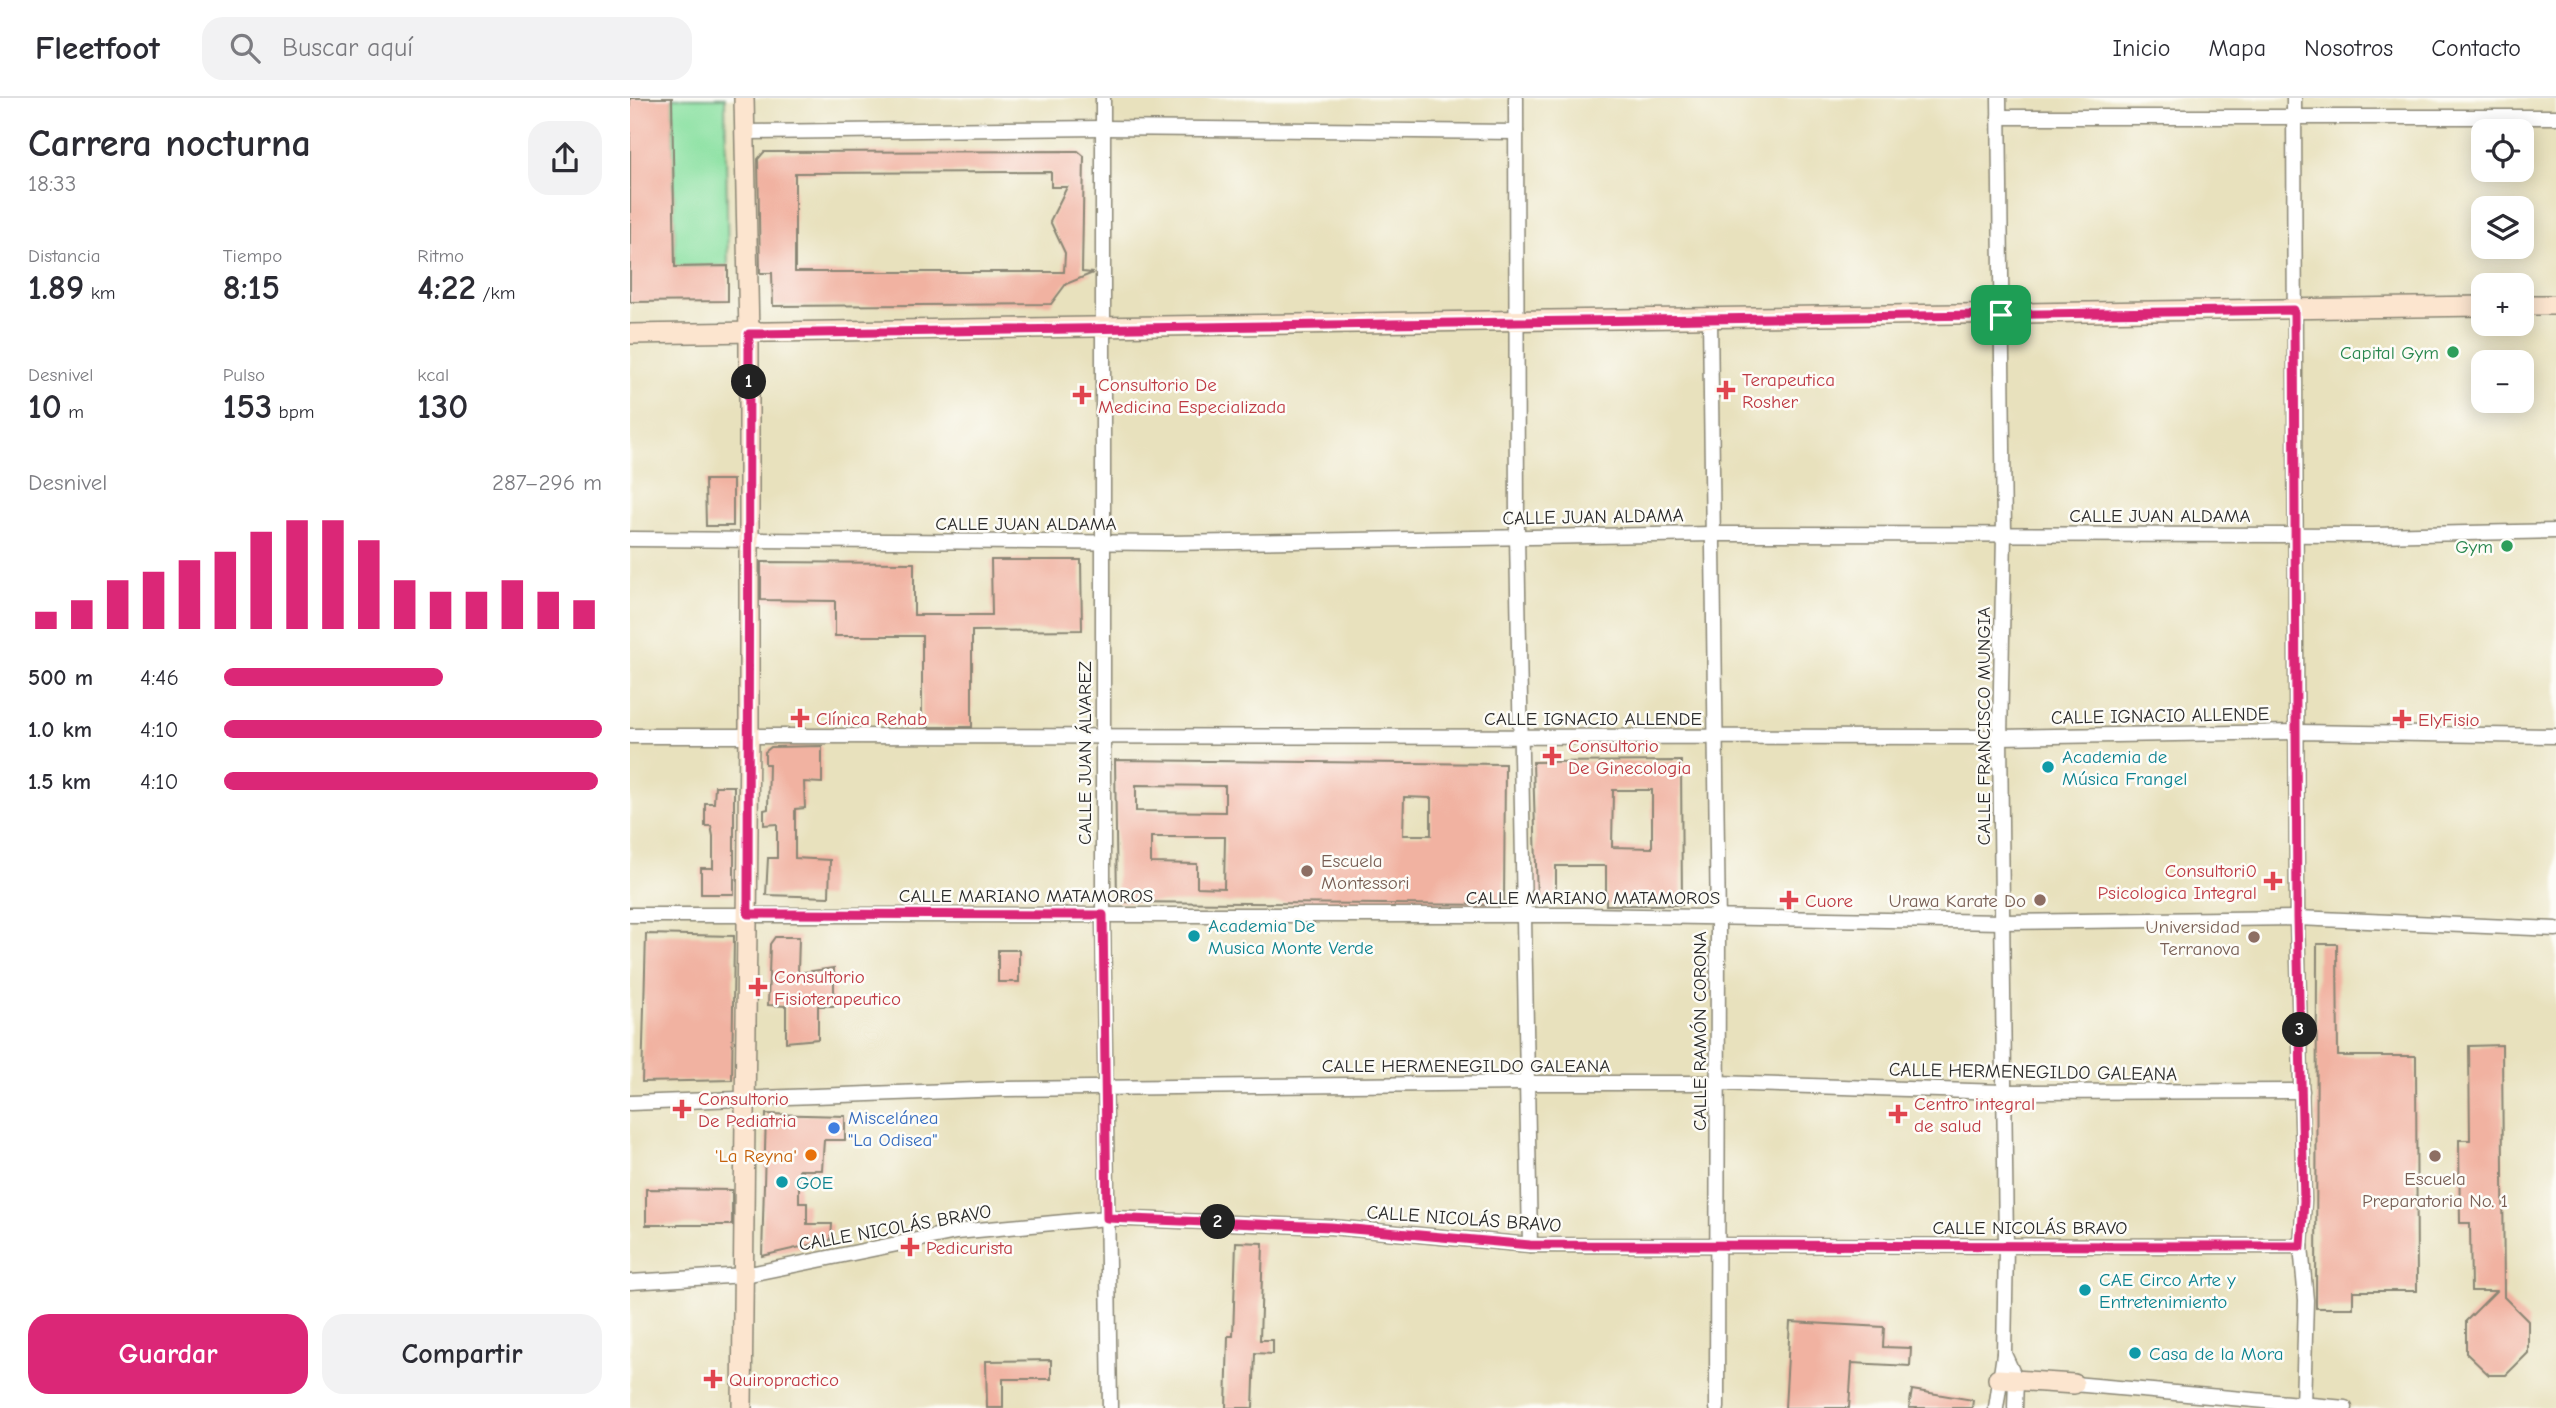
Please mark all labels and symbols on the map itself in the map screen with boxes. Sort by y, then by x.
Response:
pin [1971,285,2031,345]
place label: Capital Gym [2340,342,2439,364]
marker: Capital Gym [2445,344,2461,360]
pin: 1 [732,364,766,400]
place label: Terapeutica Rosher [1742,369,1835,413]
place label: Consultorio De Medicina Especializada [1098,374,1286,418]
marker: Terapeutica Rosher [1716,380,1736,400]
marker: Consultorio De Medicina Especializada [1072,385,1092,405]
street label: CALLE JUAN ALDAMA [1502,504,1684,530]
street label: CALLE JUAN ALDAMA [2069,505,2251,527]
street label: CALLE JUAN ALDAMA [935,513,1117,535]
place label: Gym [2455,536,2493,558]
marker: Gym [2499,538,2515,554]
street label: CALLE FRANCISCO MUNGIA [1973,607,1995,845]
street label: CALLE JUAN ÁLVAREZ [1074,661,1096,845]
street label: CALLE IGNACIO ALLENDE [2051,703,2269,729]
marker: Clínica Rehab [790,708,810,728]
place label: Clínica Rehab [816,708,927,730]
street label: CALLE IGNACIO ALLENDE [1484,708,1702,730]
marker: ElyFisio [2392,709,2412,729]
place label: ElyFisio [2418,709,2480,731]
place label: Consultorio De Ginecologia [1568,735,1691,779]
marker: Consultorio De Ginecologia [1542,746,1562,766]
place label: Academia de Música Frangel [2062,746,2187,790]
marker: Academia de Música Frangel [2040,759,2056,775]
place label: Escuela Montessori [1321,850,1410,894]
place label: Consultori0 Psicologica Integral [2097,860,2257,904]
marker: Escuela Montessori [1299,863,1315,879]
marker: Consultori0 Psicologica Integral [2263,871,2283,891]
street label: CALLE MARIANO MATAMOROS [899,885,1153,907]
street label: CALLE MARIANO MATAMOROS [1466,887,1720,909]
marker: Cuore [1779,890,1799,910]
place label: Cuore [1805,890,1853,912]
place label: Urawa Karate Do [1889,890,2026,912]
marker: Urawa Karate Do [2032,892,2048,908]
place label: Academia De Musica Monte Verde [1208,915,1374,959]
place label: Universidad Terranova [2145,916,2240,960]
marker: Academia De Musica Monte Verde [1186,928,1202,944]
marker: Universidad Terranova [2246,929,2262,945]
street label: CALLE RAMÓN CORONA [1689,931,1711,1131]
place label: Consultorio Fisioterapeutico [774,966,901,1010]
marker: Consultorio Fisioterapeutico [748,977,768,997]
pin: 3 [2282,1012,2318,1048]
street label: CALLE HERMENEGILDO GALEANA [1322,1055,1610,1077]
street label: CALLE HERMENEGILDO GALEANA [1889,1058,2177,1086]
place label: Consultorio De Pediatria [698,1088,796,1132]
place label: Centro integral de salud [1914,1093,2035,1137]
marker: Consultorio De Pediatria [672,1099,692,1119]
marker: Centro integral de salud [1888,1104,1908,1124]
place label: Miscelánea "La Odisea" [848,1107,939,1151]
marker: Miscelánea "La Odisea" [826,1120,842,1136]
place label: 'La Reyna' [715,1145,797,1167]
marker: 'La Reyna' [803,1147,819,1163]
marker: Escuela Preparatoria No. 1 [2427,1148,2443,1164]
place label: Escuela Preparatoria No. 1 [2362,1168,2508,1212]
place label: GOE [796,1172,833,1194]
marker: GOE [774,1174,790,1190]
street label: CALLE NICOLÁS BRAVO [797,1200,993,1256]
street label: CALLE NICOLÁS BRAVO [1366,1201,1562,1237]
pin: 2 [1200,1204,1236,1240]
street label: CALLE NICOLÁS BRAVO [1932,1217,2128,1239]
marker: Pedicurista [900,1237,920,1257]
place label: Pedicurista [926,1237,1013,1259]
place label: CAE Circo Arte y Entretenimiento [2099,1269,2236,1313]
marker: CAE Circo Arte y Entretenimiento [2077,1282,2093,1298]
place label: Casa de la Mora [2149,1343,2284,1365]
marker: Casa de la Mora [2127,1345,2143,1361]
marker: Quiropractico [703,1369,723,1389]
place label: Quiropractico [729,1369,839,1391]

